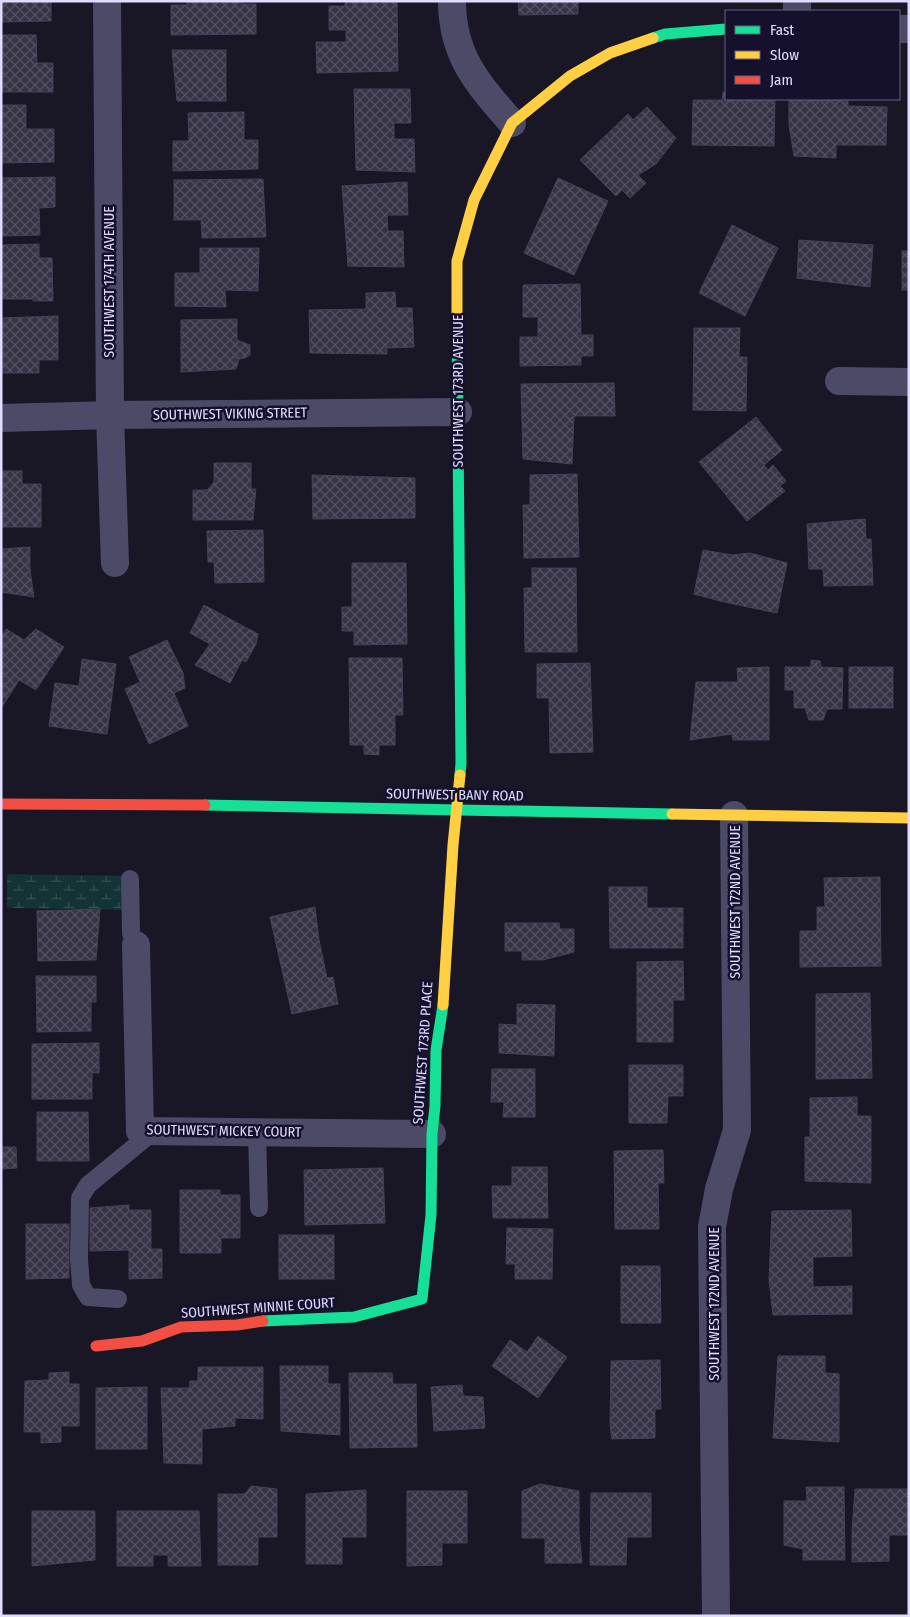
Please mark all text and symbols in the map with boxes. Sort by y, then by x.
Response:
legend [725,10,900,100]
text: Fast [770,21,794,39]
text: Slow [770,46,799,64]
text: Jam [770,71,793,89]
street label: SOUTHWEST 174TH AVENUE [101,206,118,358]
street label: SOUTHWEST 173RD AVENUE [450,314,467,467]
street label: SOUTHWEST VIKING STREET [153,404,308,424]
street label: SOUTHWEST BANY ROAD [386,785,524,805]
street label: SOUTHWEST 172ND AVENUE [727,825,744,979]
street label: SOUTHWEST 173RD PLACE [410,981,436,1125]
street label: SOUTHWEST MICKEY COURT [146,1121,302,1141]
street label: SOUTHWEST 172ND AVENUE [706,1227,723,1381]
street label: SOUTHWEST MINNIE COURT [181,1294,336,1322]

